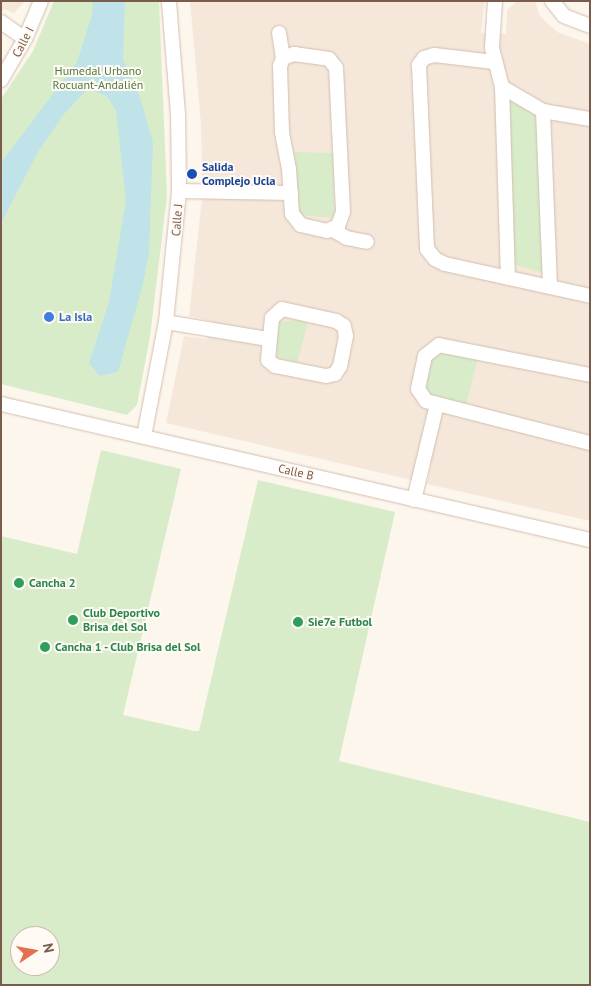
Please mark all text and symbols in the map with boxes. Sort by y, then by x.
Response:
street label: Calle I [9,24,37,60]
park label: Humedal Urbano Rocuant-Andalién [53,64,143,92]
place label: Salida Complejo Ucla [202,160,275,188]
marker: Salida Complejo Ucla [186,168,198,180]
street label: Calle J [169,203,185,237]
place label: La Isla [59,310,92,324]
marker: La Isla [43,311,55,323]
street label: Calle B [277,461,315,483]
place label: Cancha 2 [29,576,76,590]
marker: Cancha 2 [13,577,25,589]
place label: Club Deportivo Brisa del Sol [83,606,160,634]
marker: Club Deportivo Brisa del Sol [67,614,79,626]
place label: Sie7e Futbol [308,615,372,629]
marker: Sie7e Futbol [292,616,304,628]
place label: Cancha 1 - Club Brisa del Sol [55,640,202,654]
marker: Cancha 1 - Club Brisa del Sol [39,641,51,653]
north arrow [10,926,60,976]
text: N [39,942,58,954]

